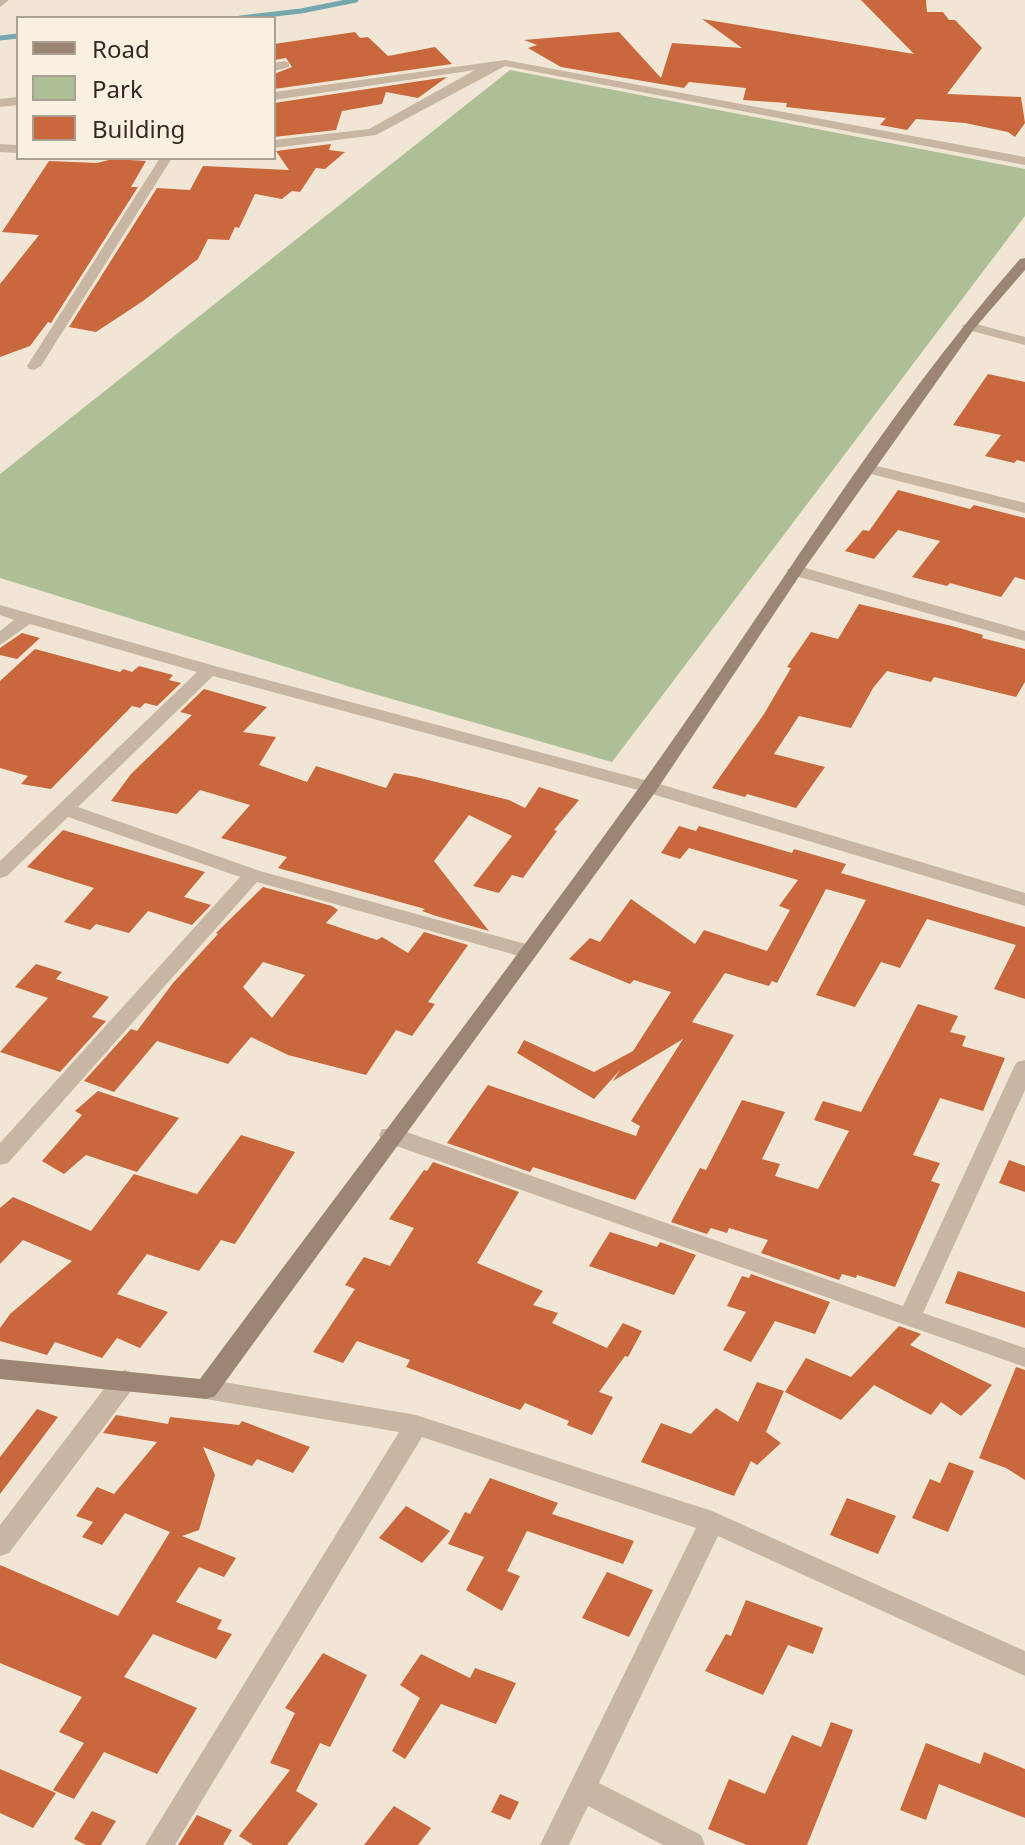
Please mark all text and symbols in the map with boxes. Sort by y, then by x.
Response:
legend [16,16,276,160]
text: Road [92,32,150,65]
text: Park [92,72,143,105]
text: Building [92,112,185,145]

